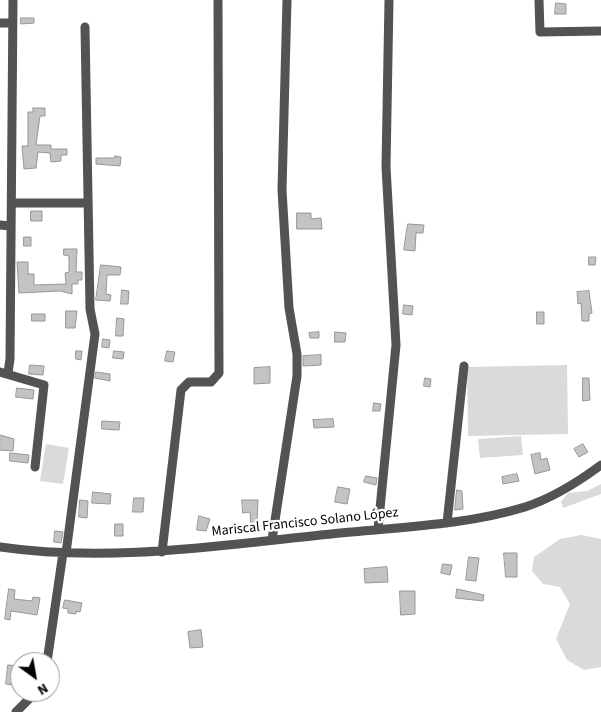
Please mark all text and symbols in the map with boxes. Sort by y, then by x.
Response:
street label: Mariscal Francisco Solano López [211,505,399,541]
north arrow [10,652,60,702]
text: N [33,678,52,700]

